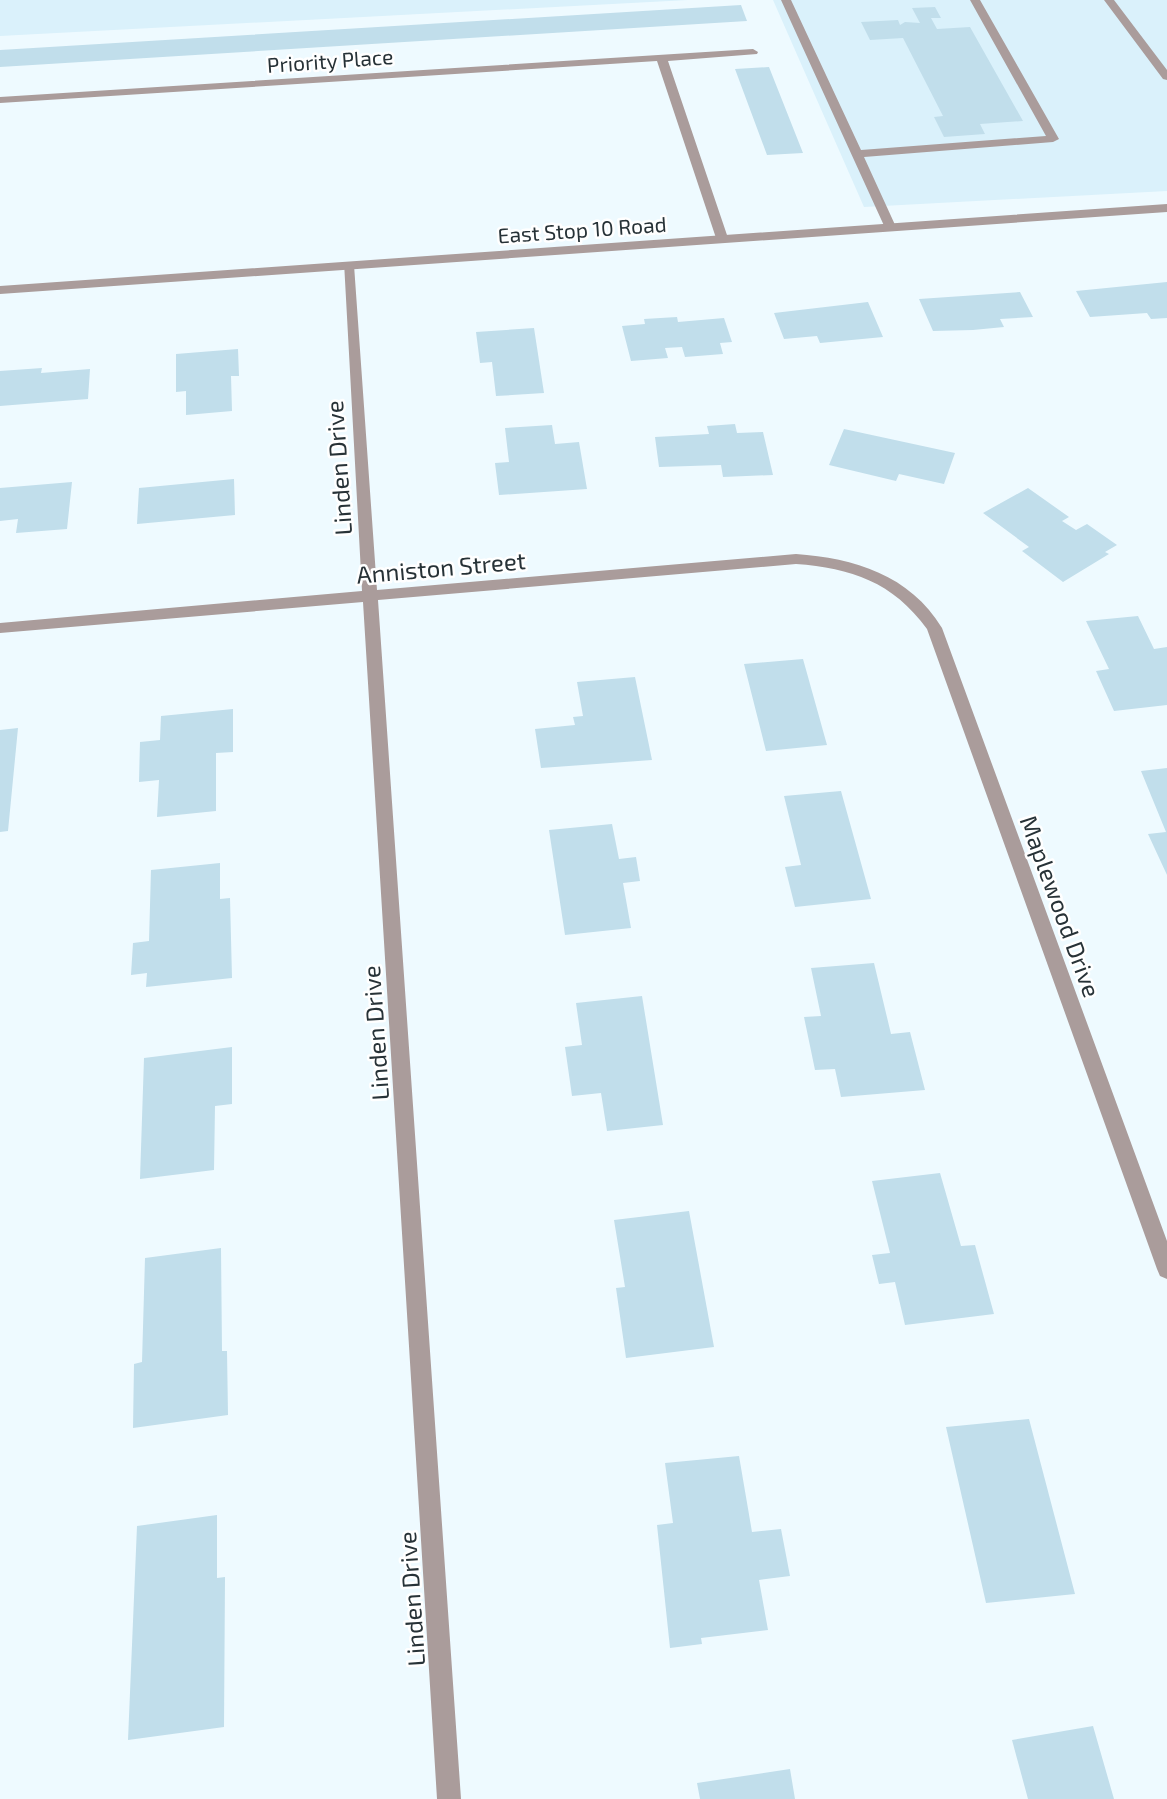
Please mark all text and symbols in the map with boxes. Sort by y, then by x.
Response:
street label: Priority Place [266,43,394,77]
street label: East Stop 10 Road [497,211,667,247]
street label: Linden Drive [319,400,357,536]
street label: Anniston Street [355,545,527,589]
street label: Maplewood Drive [1015,811,1107,1001]
street label: Linden Drive [356,965,394,1101]
street label: Linden Drive [392,1531,430,1667]

